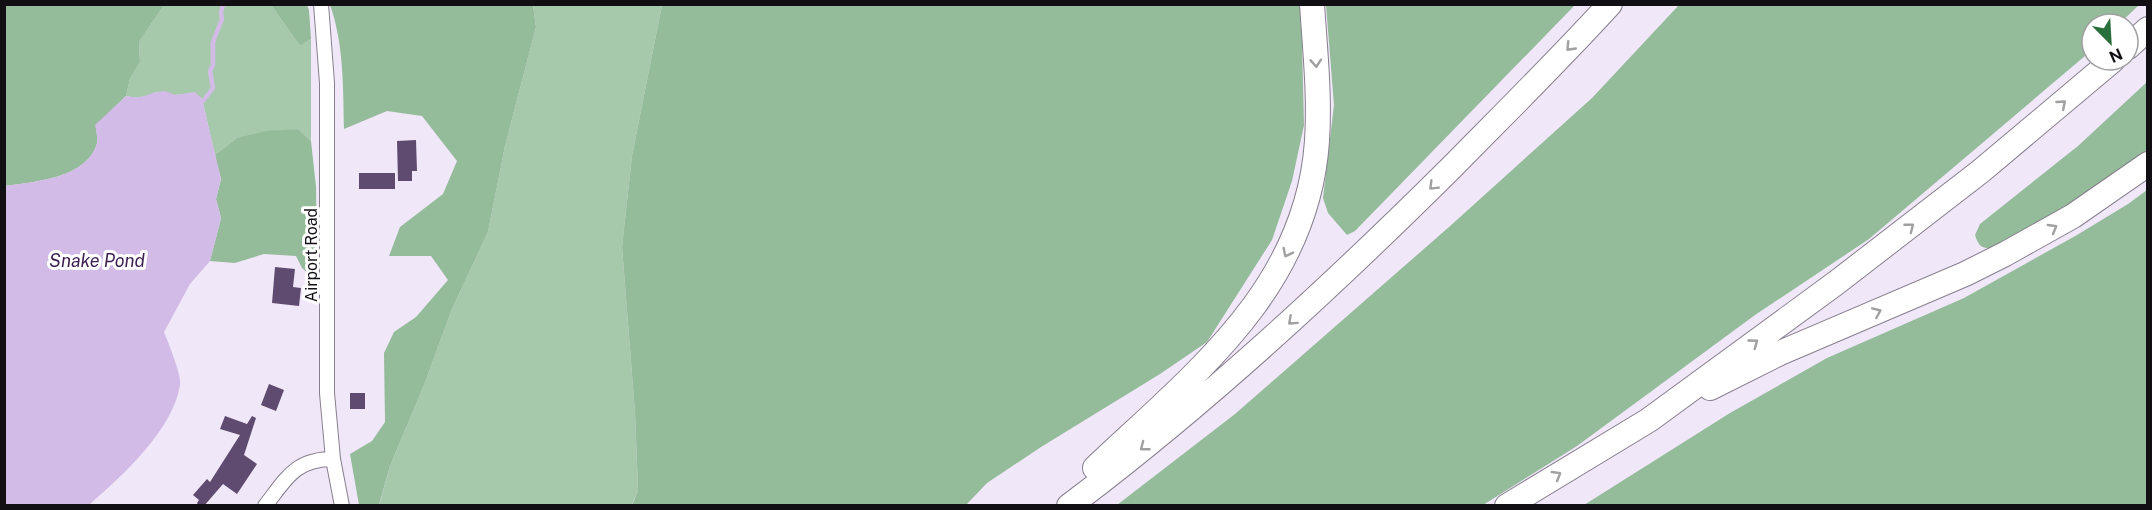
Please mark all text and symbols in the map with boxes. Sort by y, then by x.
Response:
north arrow [2080,12,2140,72]
one-way arrow [1566,40,1577,51]
text: N [2106,44,2125,66]
one-way arrow [1309,58,1322,67]
one-way arrow [2055,100,2066,111]
one-way arrow [1429,178,1440,189]
street label: Airport Road [302,208,321,302]
one-way arrow [1904,223,1915,234]
one-way arrow [2047,224,2057,236]
one-way arrow [1283,247,1295,258]
water label: Snake Pond [49,250,146,271]
one-way arrow [1871,307,1882,319]
one-way arrow [1288,314,1299,325]
one-way arrow [1747,339,1758,350]
one-way arrow [1140,440,1151,451]
one-way arrow [1551,471,1561,483]

